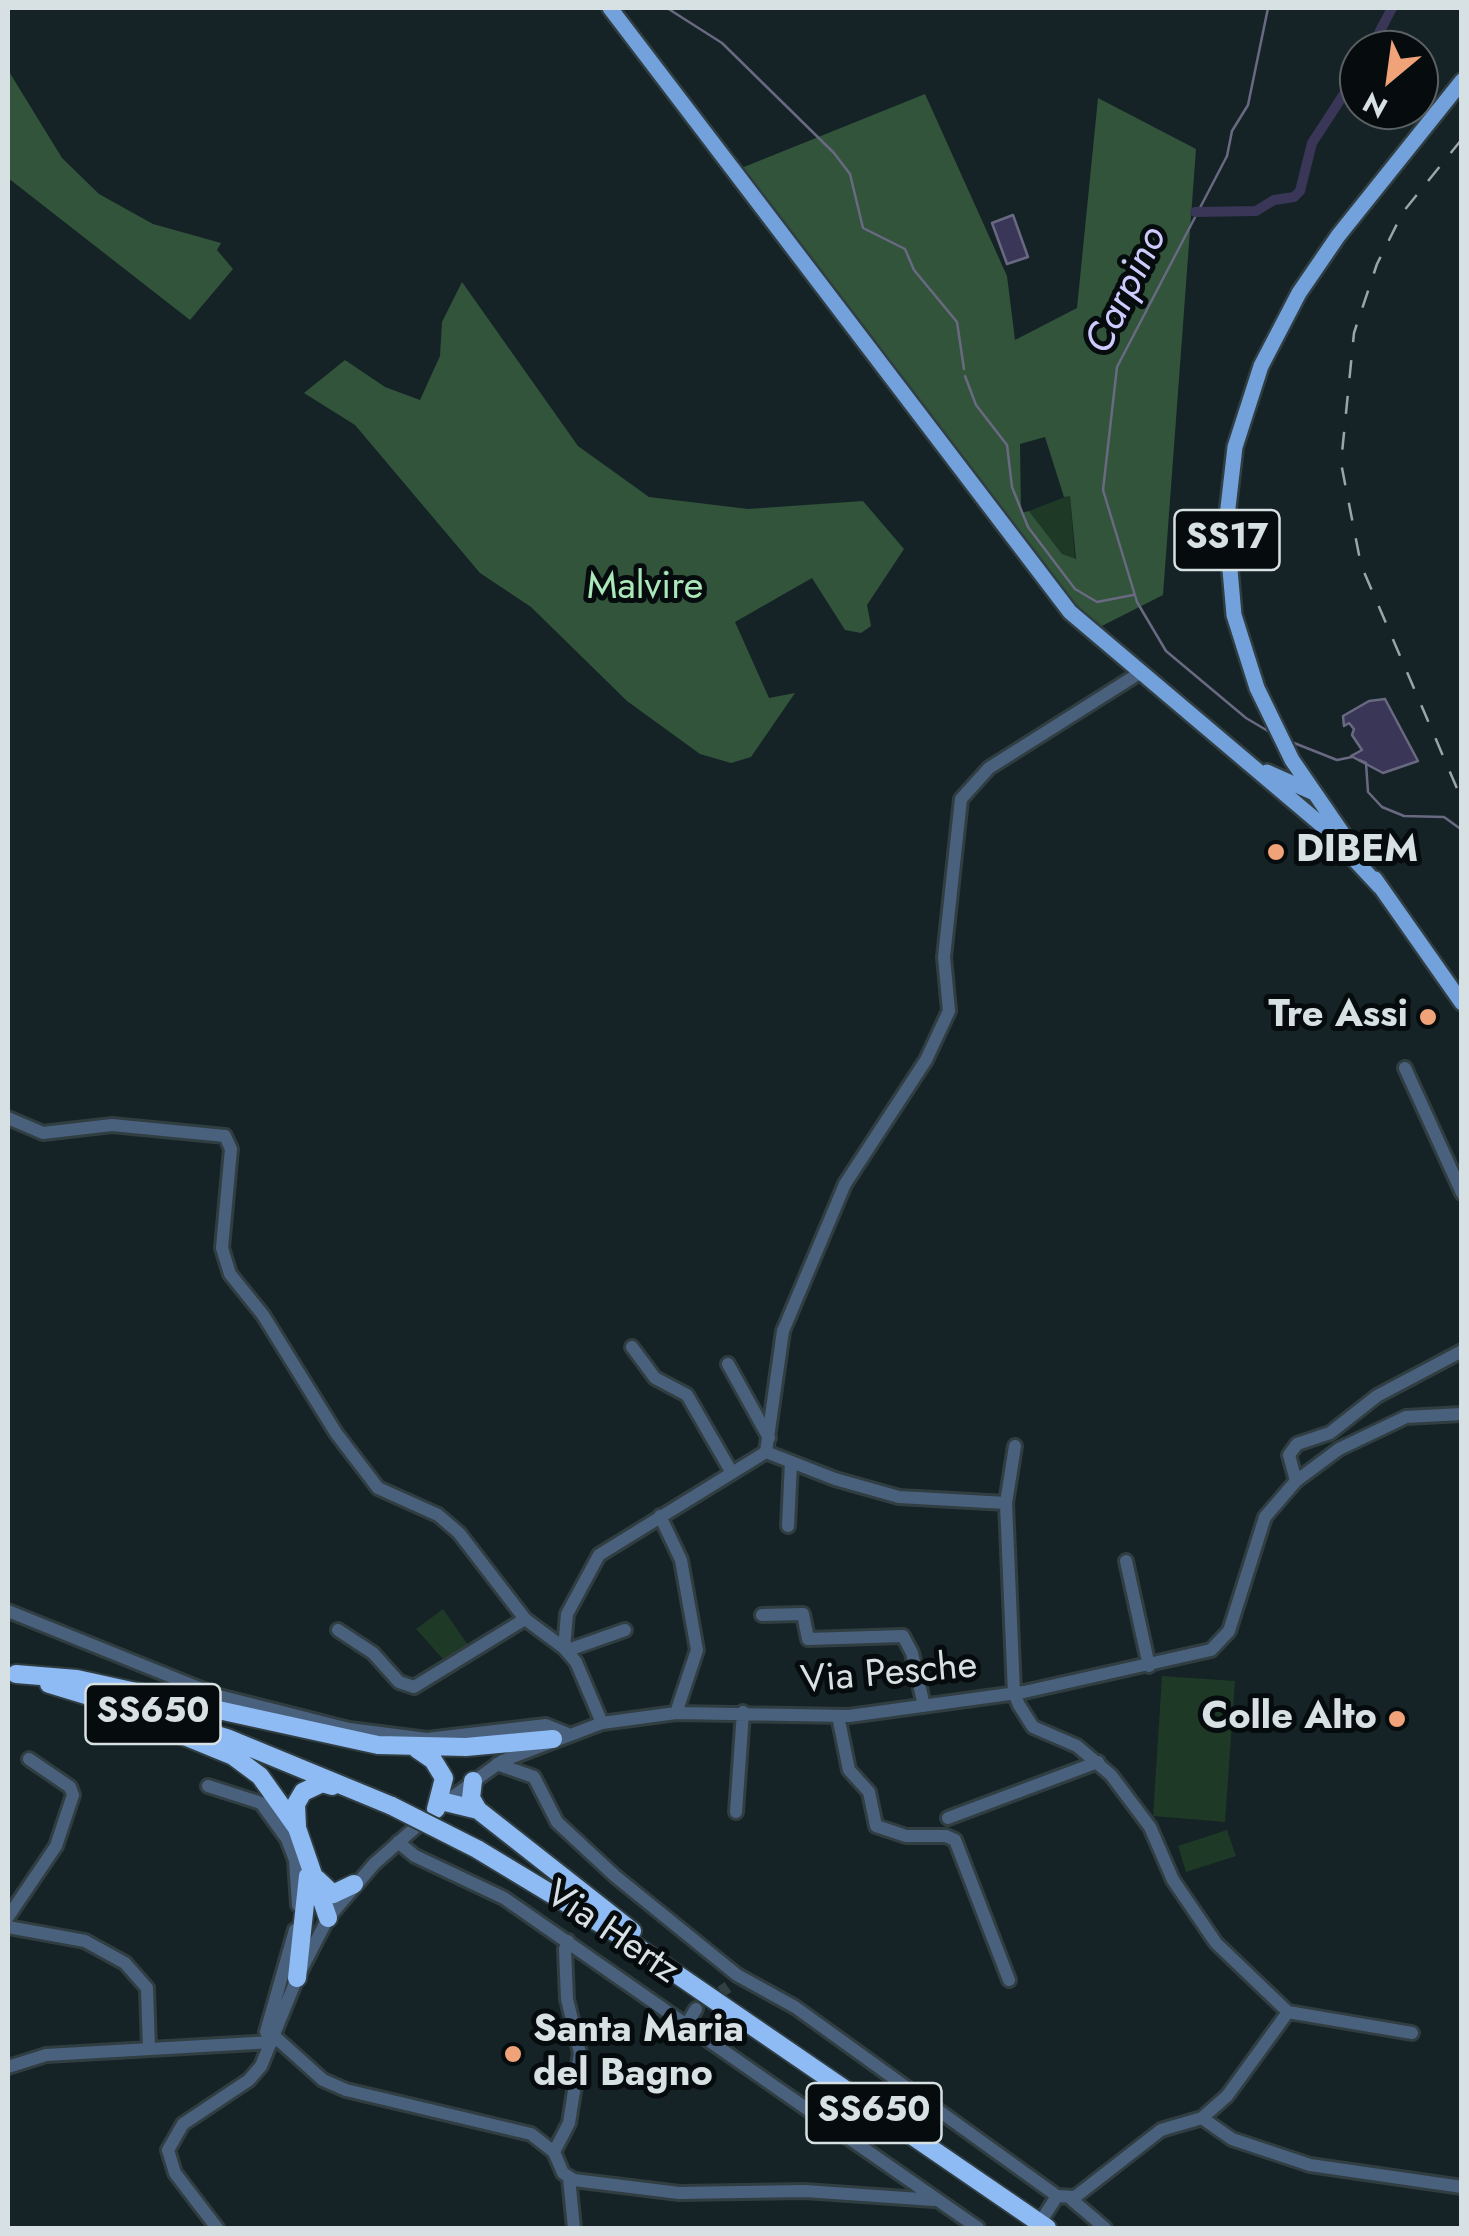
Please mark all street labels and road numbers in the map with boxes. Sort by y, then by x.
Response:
road number: SS17 [1174,510,1280,570]
street label: Via Pesche [799,1645,979,1705]
road number: SS650 [86,1684,220,1744]
street label: Via Hertz [536,1873,686,1995]
road number: SS650 [806,2083,942,2143]

